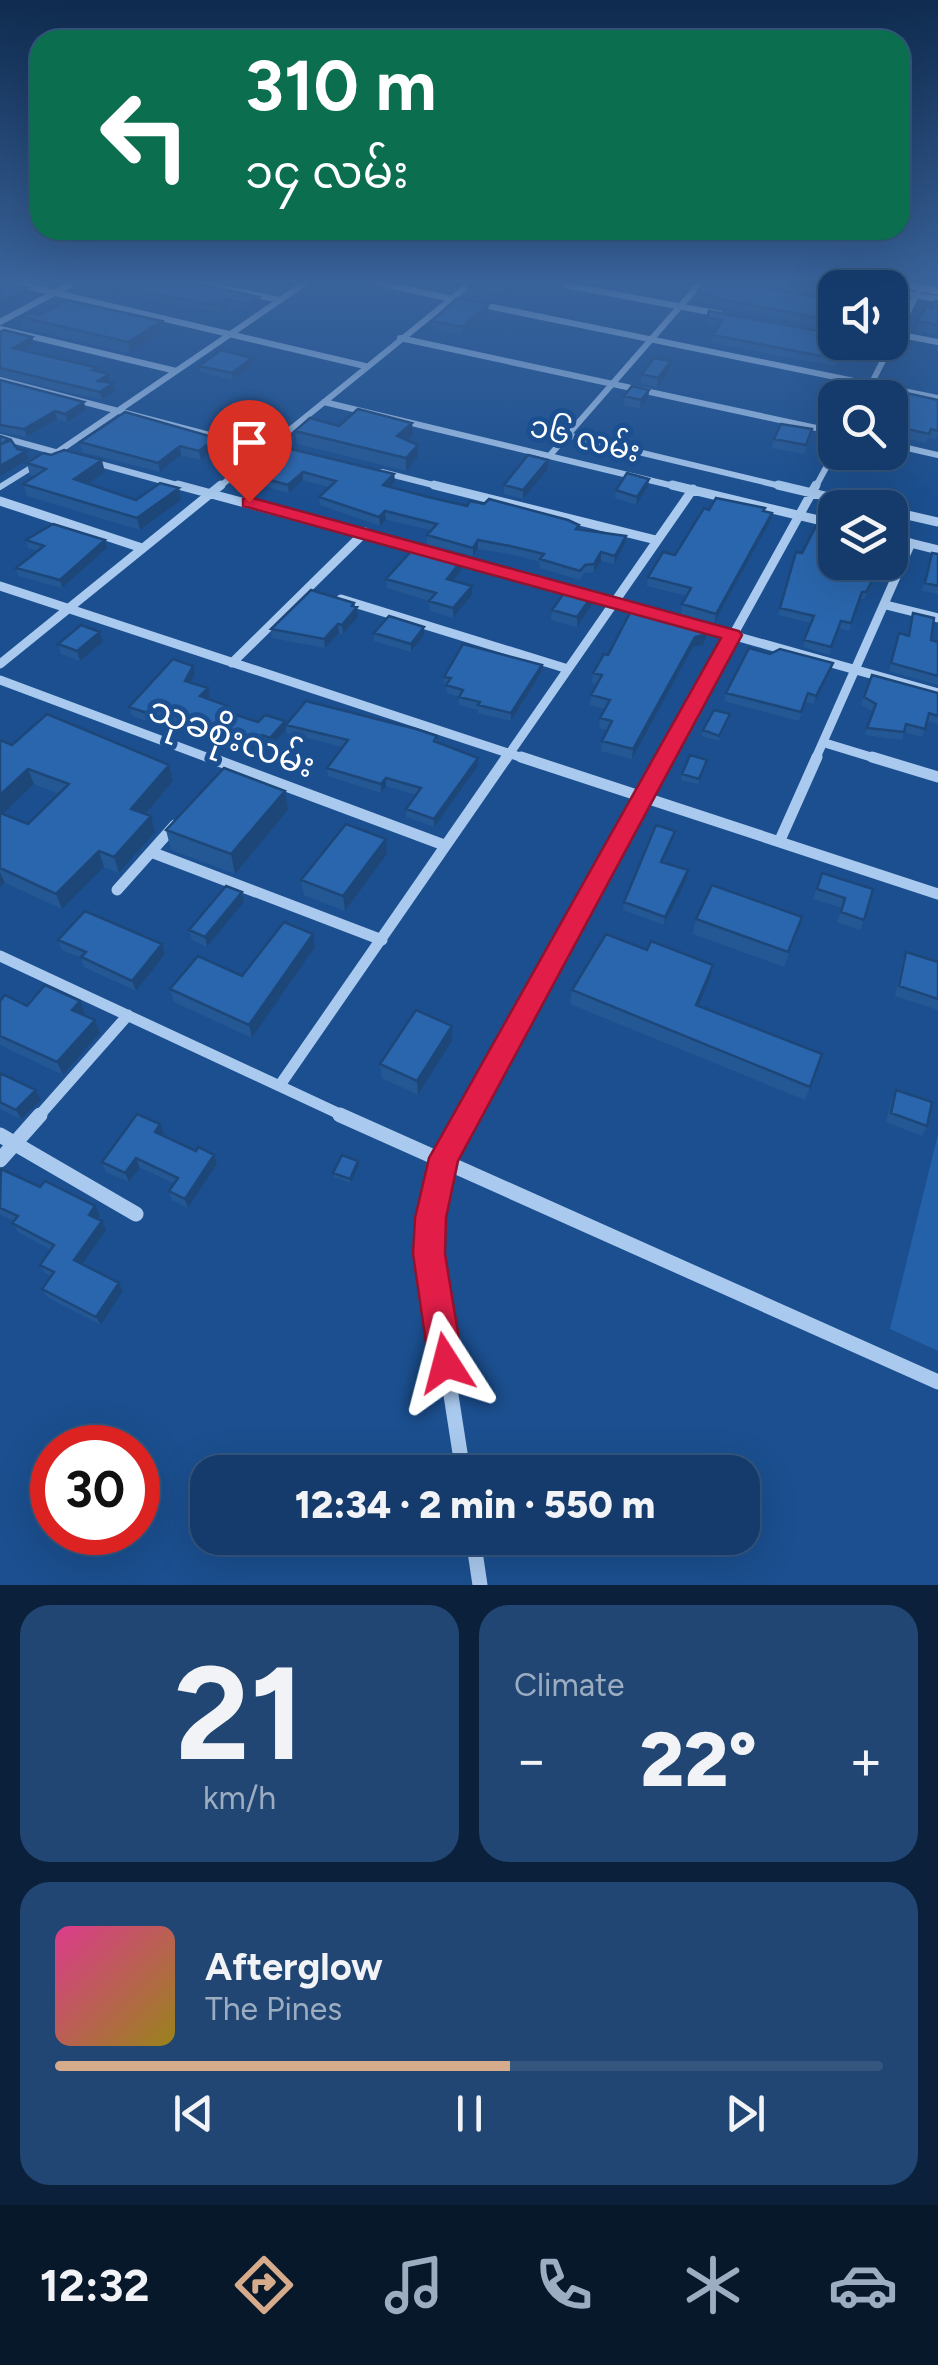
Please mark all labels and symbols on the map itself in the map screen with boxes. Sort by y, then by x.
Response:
pin [207,400,292,503]
street label: ၁၆ လမ်း [526,404,645,470]
street label: သုခစိုးလမ်း [141,685,322,793]
position arrow [394,1311,498,1415]
speed limit sign: 30 [30,1425,160,1555]

